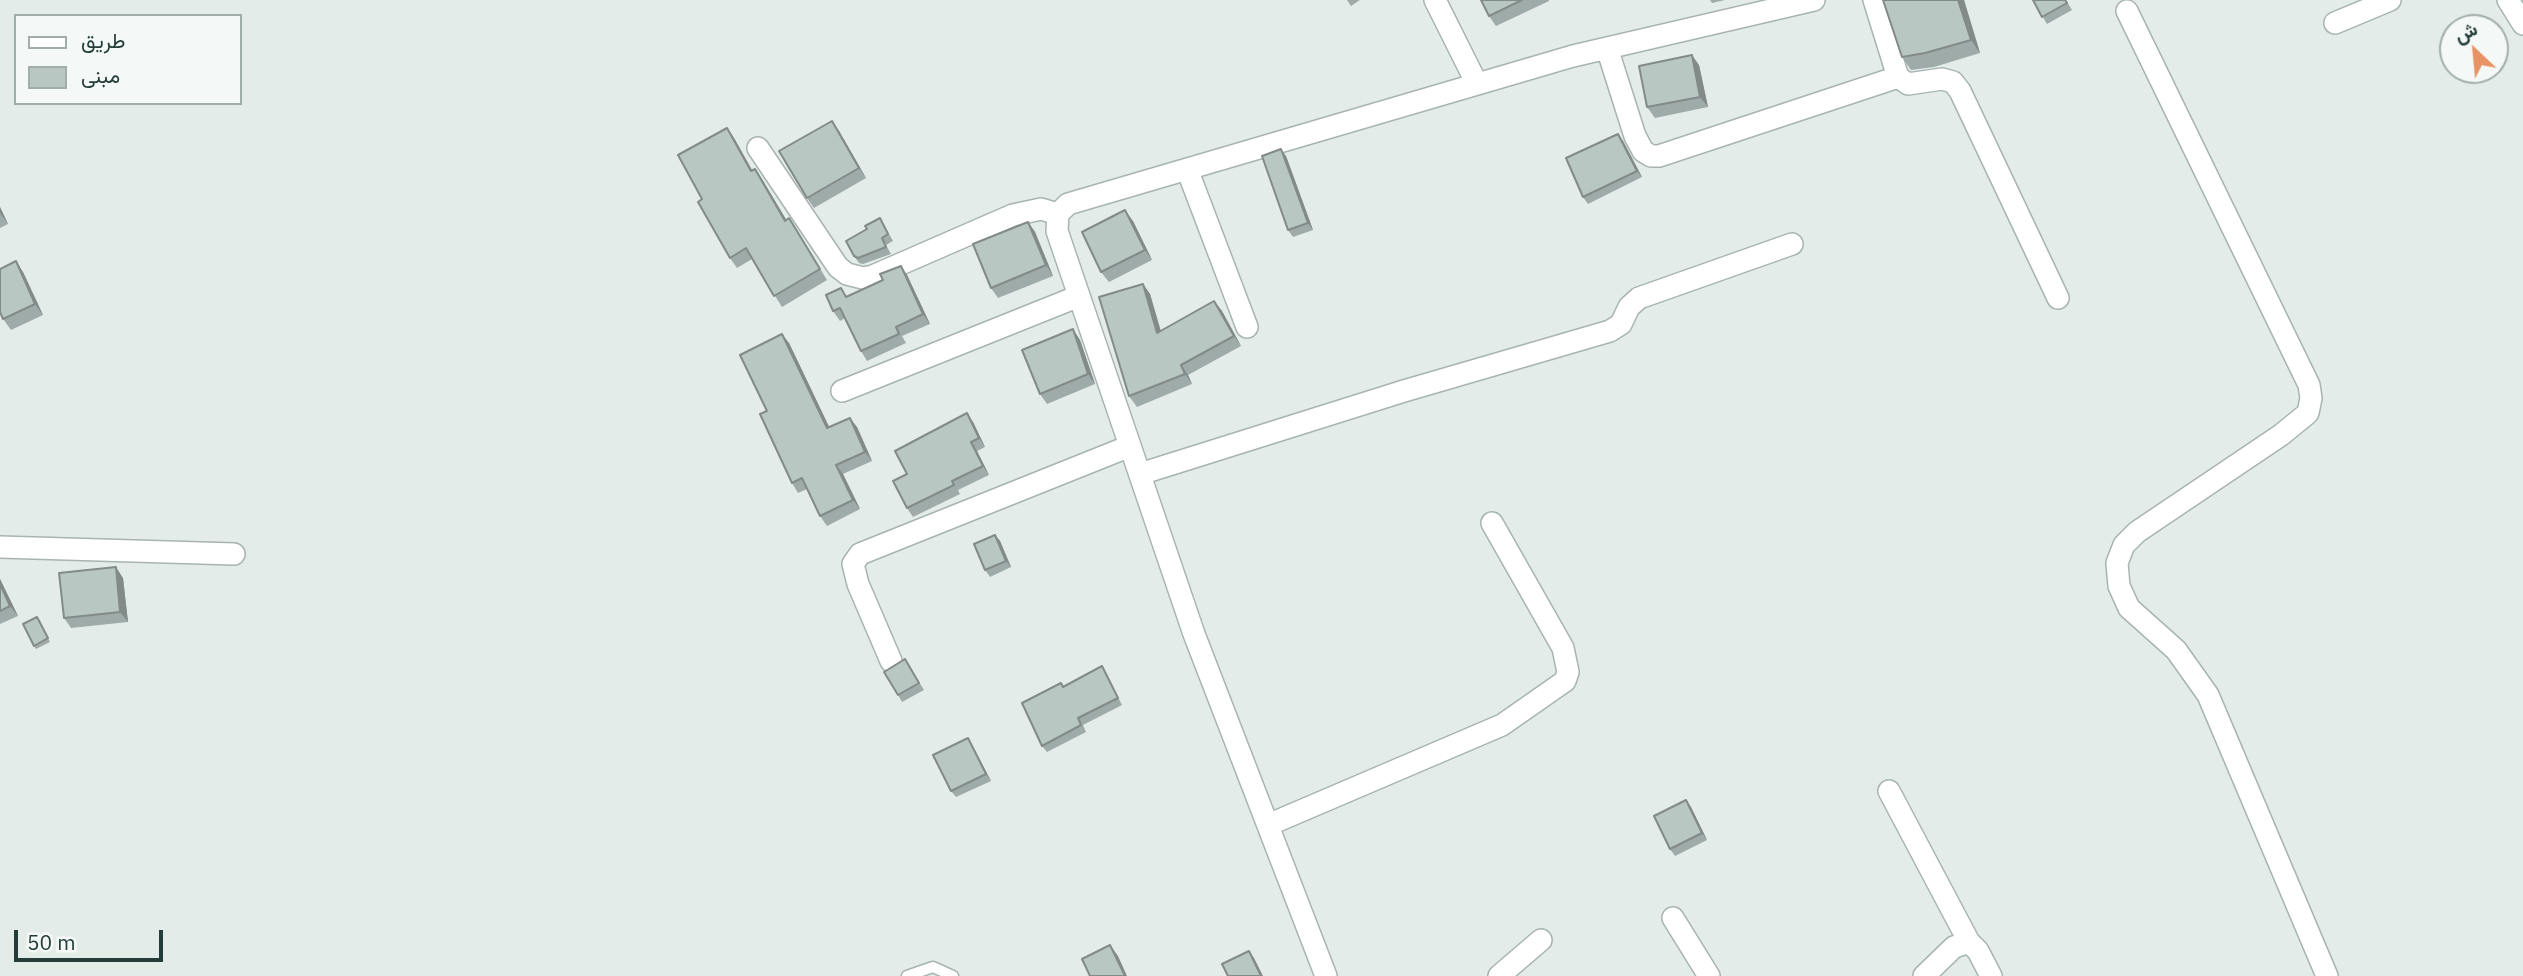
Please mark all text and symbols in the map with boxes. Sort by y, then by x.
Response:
legend [14,14,242,105]
north arrow [2439,14,2509,84]
text: ش [2450,16,2481,48]
text: طريق [81,26,126,54]
text: مبنى [81,61,120,89]
scale bar [18,916,166,960]
text: 50 m [27,928,76,956]

